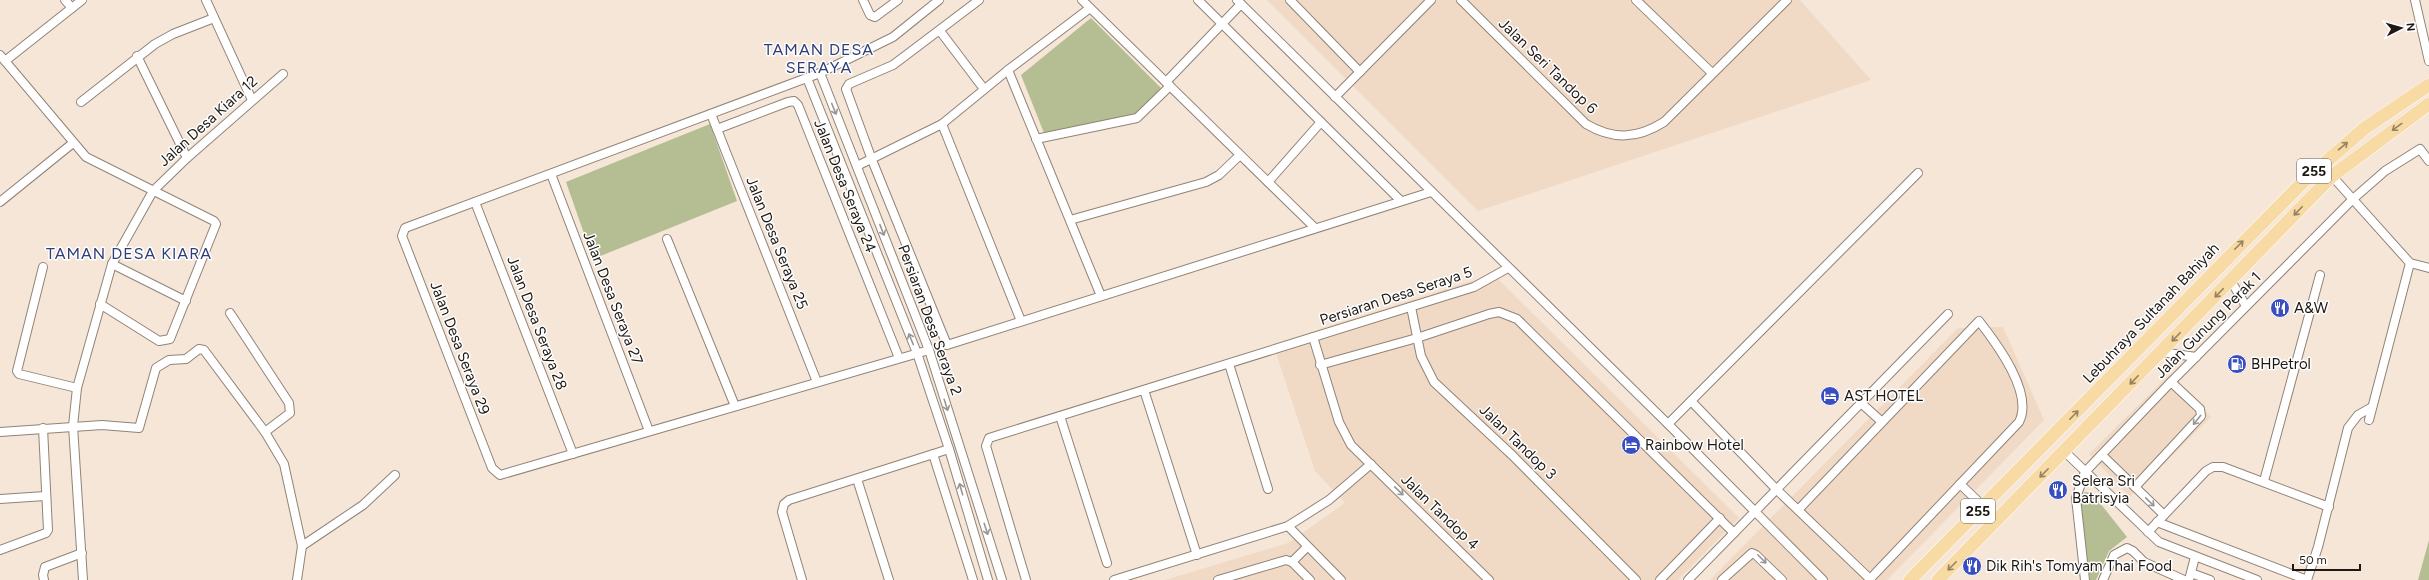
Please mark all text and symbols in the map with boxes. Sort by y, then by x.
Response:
north arrow [2381,8,2421,48]
street label: Jalan Seri Tandop 6 [1495,14,1601,118]
text: N [2404,22,2417,32]
district label: TAMAN DESA SERAYA [764,40,874,77]
street label: Jalan Desa Kiara 12 [155,72,261,170]
one-way arrow [831,103,839,115]
street label: Jalan Desa Seraya 24 [810,117,880,255]
one-way arrow [2392,123,2403,131]
one-way arrow [2338,141,2349,150]
road number: 255 [2297,159,2331,183]
street label: Jalan Desa Seraya 25 [742,174,812,312]
one-way arrow [2294,206,2303,216]
one-way arrow [879,224,887,236]
street label: Jalan Desa Seraya 27 [579,229,647,367]
street label: Lebuhraya Sultanah Bahiyah [2079,239,2223,387]
one-way arrow [2234,240,2244,250]
street label: Persiaran Desa Seraya 2 [894,242,966,398]
district label: TAMAN DESA KIARA [46,244,212,263]
street label: Jalan Desa Seraya 28 [503,254,571,392]
street label: Persiaran Desa Seraya 5 [1317,263,1475,329]
street label: Jalan Gunung Perak 1 [2151,268,2265,382]
street label: Jalan Desa Seraya 29 [426,279,494,417]
one-way arrow [2214,288,2223,298]
restaurant icon: A&W [2269,297,2291,319]
place label: A&W [2294,299,2329,317]
one-way arrow [2171,332,2181,342]
one-way arrow [907,333,915,345]
fuel station icon: BHPetrol [2226,353,2248,375]
place label: BHPetrol [2251,355,2311,373]
one-way arrow [2129,375,2139,385]
hotel icon: AST HOTEL [1819,385,1841,407]
place label: AST HOTEL [1844,387,1923,405]
one-way arrow [943,398,950,411]
street label: Jalan Tandop 3 [1476,401,1560,483]
one-way arrow [2069,410,2079,420]
one-way arrow [2192,415,2201,426]
hotel icon: Rainbow Hotel [1620,434,1642,456]
place label: Rainbow Hotel [1645,436,1744,454]
one-way arrow [2039,468,2048,478]
street label: Jalan Tandop 4 [1397,470,1483,554]
place label: Selera Sri Batrisyia [2072,472,2135,507]
restaurant icon: Selera Sri Batrisyia [2047,479,2069,501]
one-way arrow [957,483,964,496]
one-way arrow [1394,487,1404,496]
one-way arrow [2145,497,2155,506]
road number: 255 [1961,499,1995,523]
one-way arrow [983,522,990,535]
scale bar [2293,546,2360,572]
text: 50 m [2299,553,2327,567]
one-way arrow [1756,554,1766,564]
restaurant icon: Dik Rih's Tomyam Thai Food [1961,555,1983,577]
place label: Dik Rih's Tomyam Thai Food [1986,557,2172,575]
one-way arrow [1947,561,1957,571]

